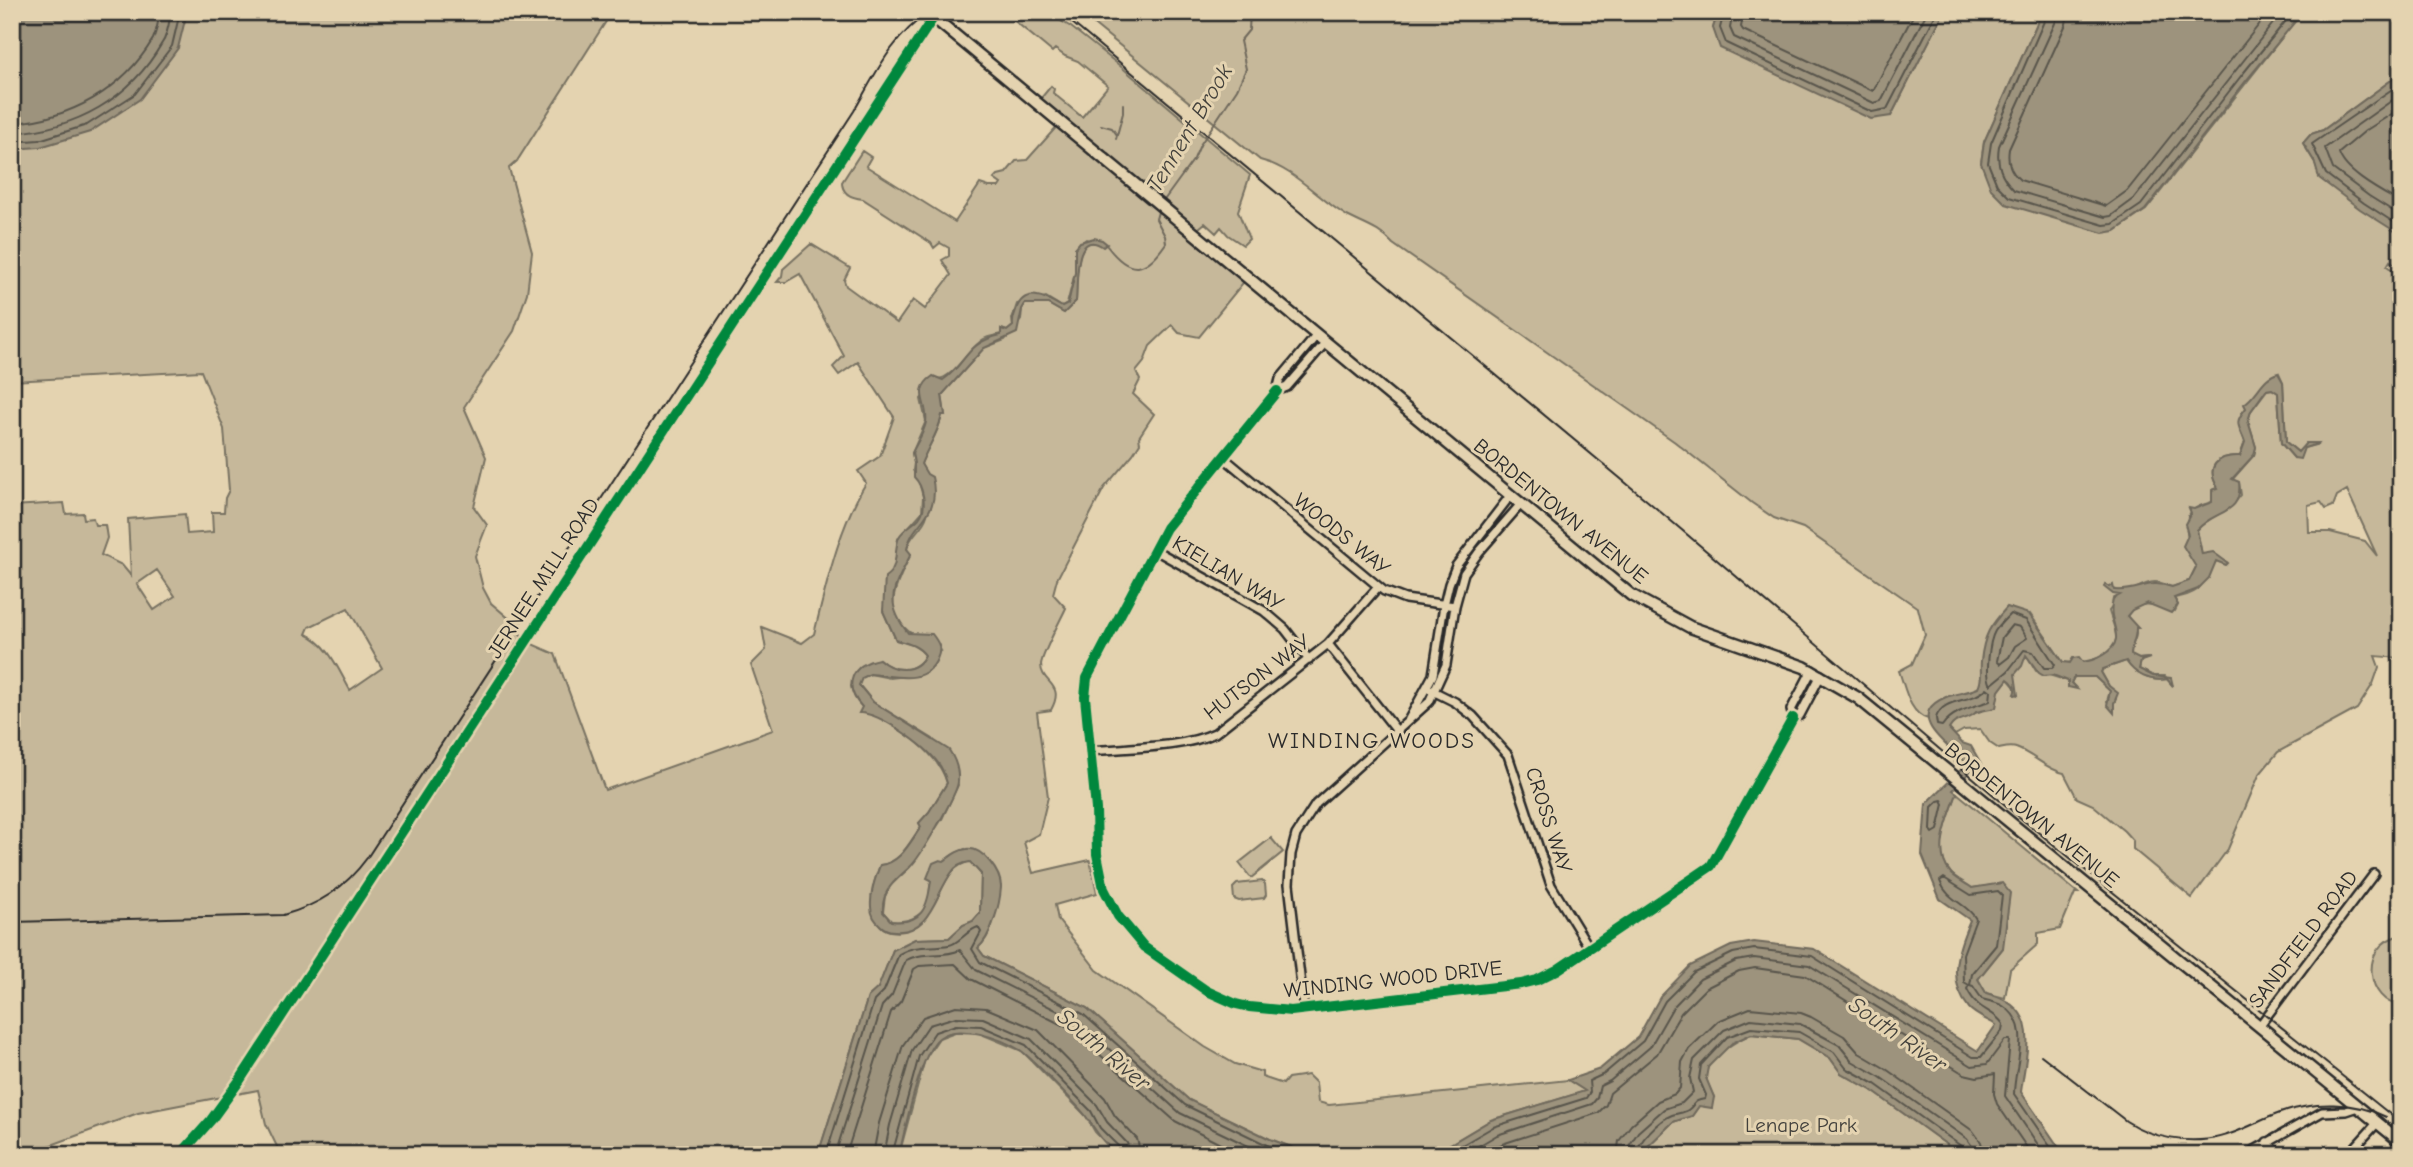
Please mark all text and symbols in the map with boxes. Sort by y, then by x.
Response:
water label: Tennent Brook [1141,59,1239,197]
street label: BORDENTOWN AVENUE [1469,433,1653,589]
street label: WOODS WAY [1289,488,1395,580]
street label: JERNEE MILL ROAD [482,493,604,663]
street label: KIELIAN WAY [1168,531,1288,616]
street label: HUTSON WAY [1199,629,1315,725]
district label: WINDING WOODS [1268,727,1476,754]
street label: BORDENTOWN AVENUE [1940,737,2124,893]
street label: CROSS WAY [1521,764,1578,876]
street label: SANDFIELD ROAD [2243,866,2363,1012]
street label: WINDING WOOD DRIVE [1283,956,1503,1002]
water label: South River [1844,991,1953,1078]
water label: South River [1052,1003,1156,1097]
park label: Lenape Park [1745,1113,1857,1137]

